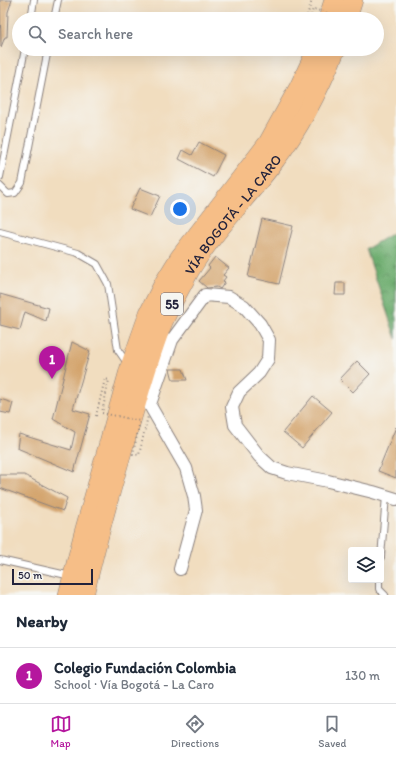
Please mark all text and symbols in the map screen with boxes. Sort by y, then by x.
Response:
search box [12,12,384,56]
icon: search [26,23,48,45]
text: Search here [58,25,133,43]
street label: VÍA BOGOTÁ - LA CARO [181,151,285,278]
your location [170,199,190,219]
road number: 55 [161,293,183,315]
pin: 1 [39,346,65,379]
map controls [348,547,384,583]
button: layers [348,547,384,583]
scale bar [12,567,93,586]
text: 50 m [18,569,42,582]
text: Nearby [16,611,68,631]
text: Colegio Fundación Colombia [54,659,236,677]
text: 1 [26,668,32,683]
text: 130 m [345,668,380,683]
text: School · Vía Bogotá - La Caro [54,677,214,692]
tab: Map [50,713,72,750]
tab: Directions [171,713,219,750]
tab: Saved [318,713,346,750]

